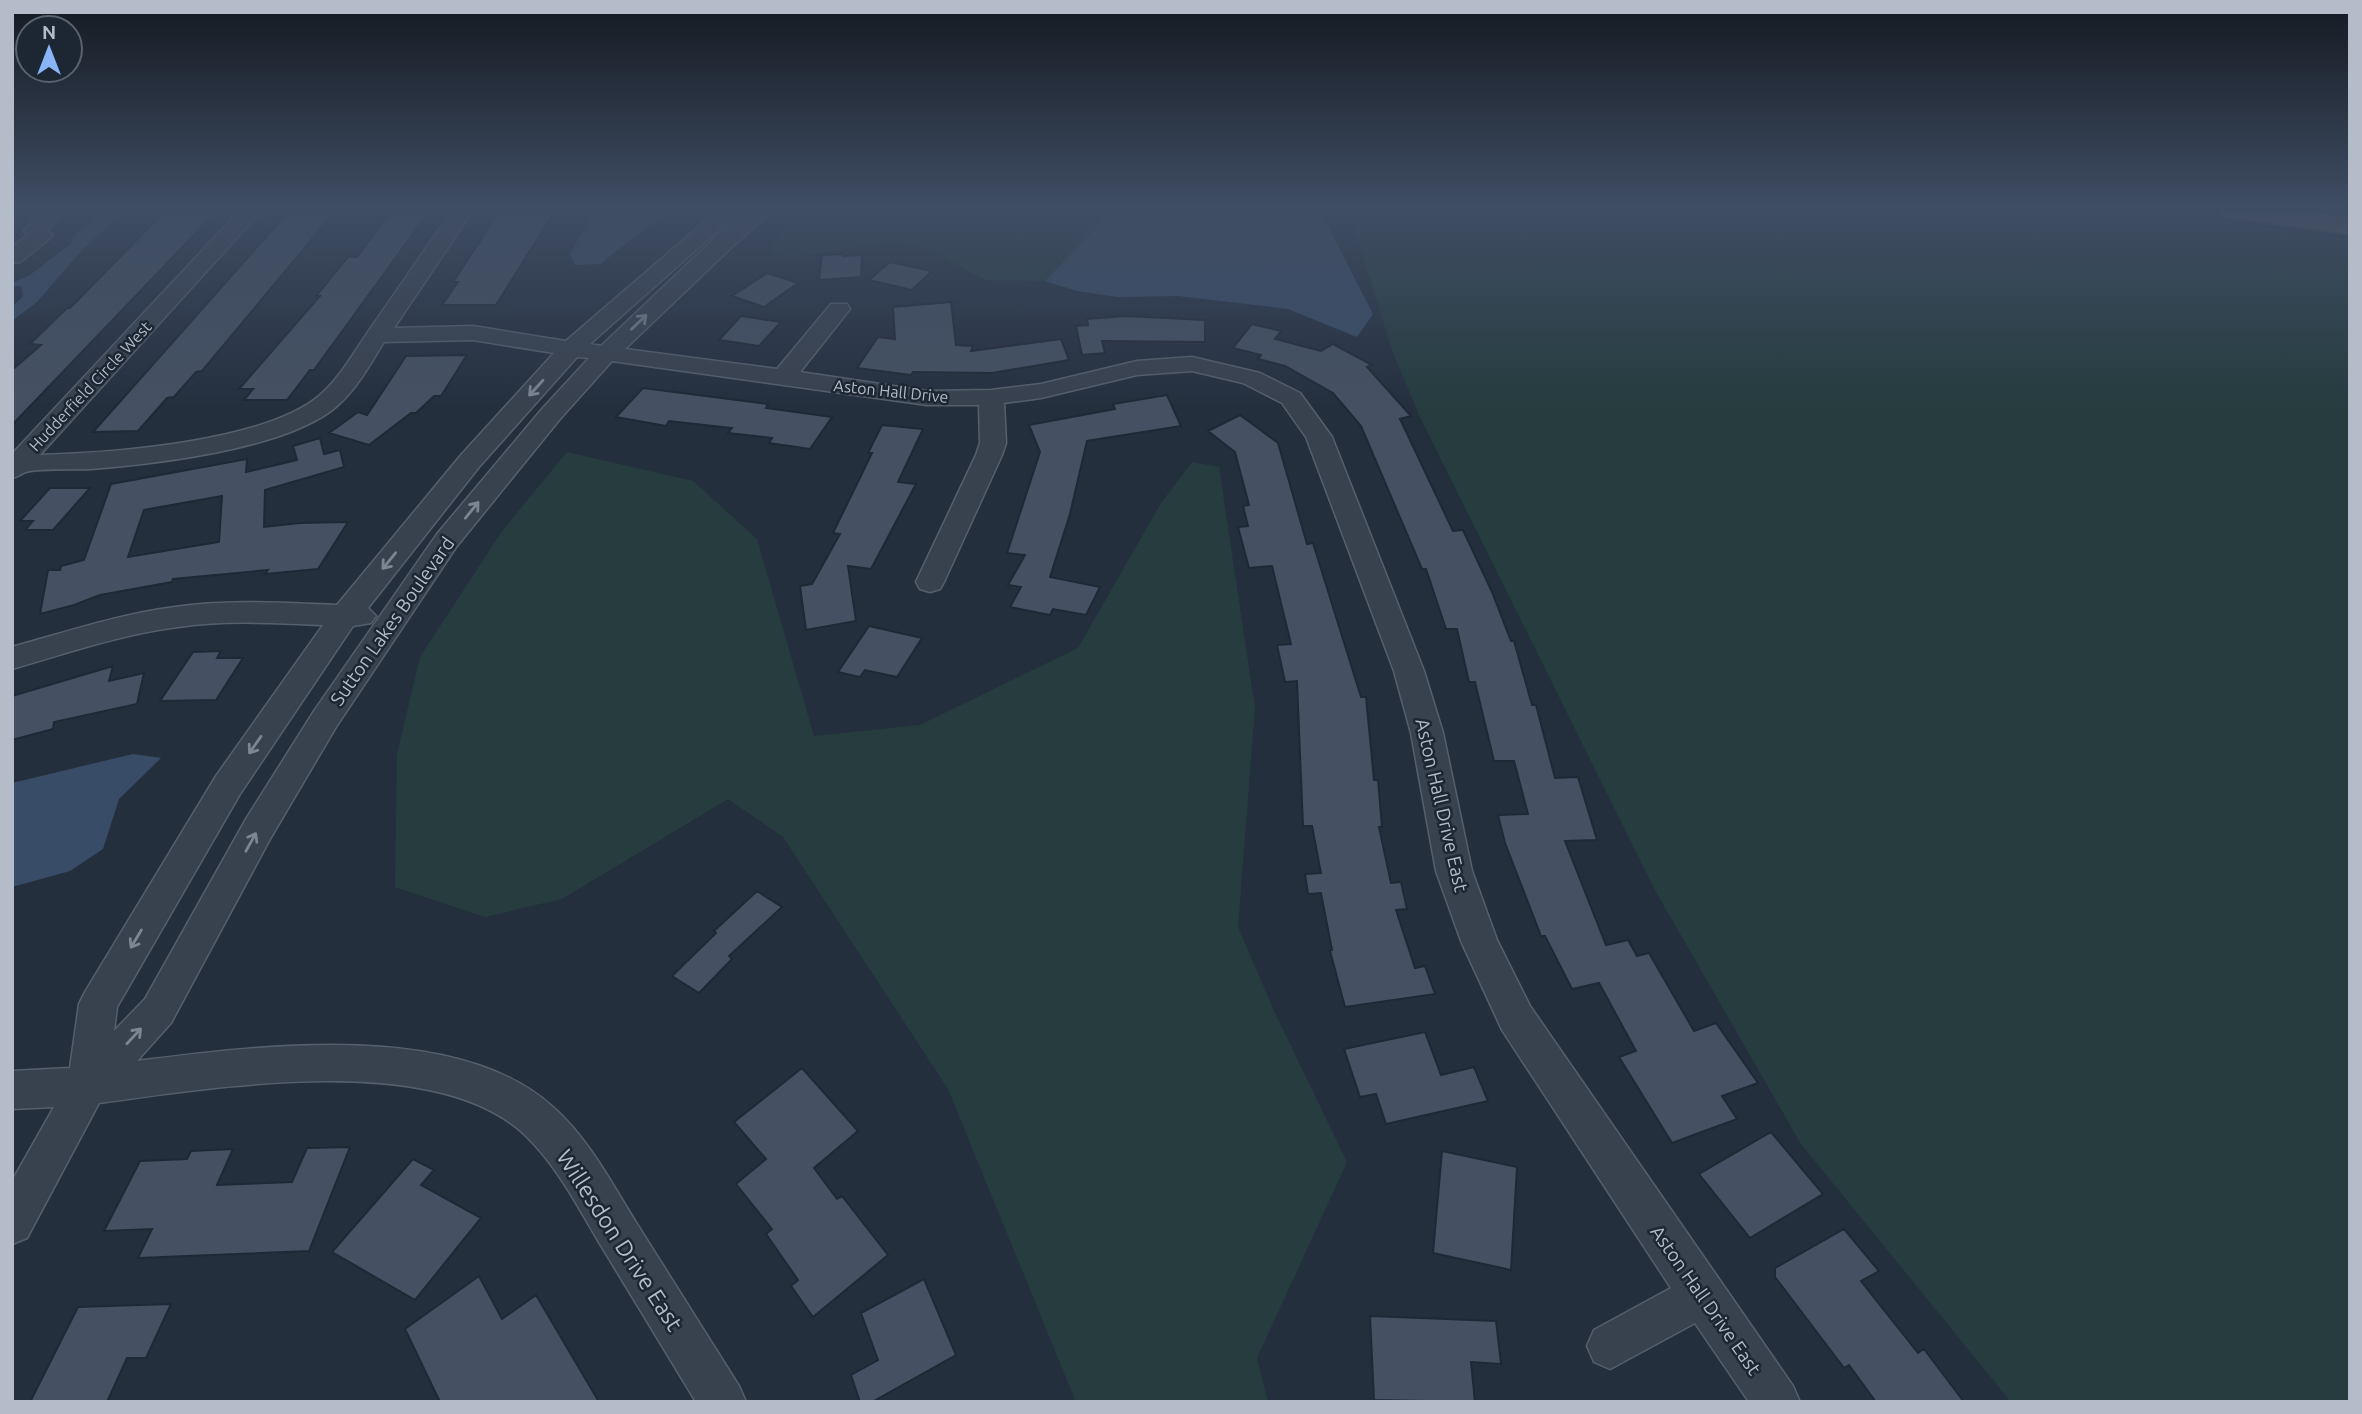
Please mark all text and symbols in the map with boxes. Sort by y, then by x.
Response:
north arrow [14,14,84,84]
text: N [42,21,56,43]
one-way arrow [630,314,647,331]
street label: Hudderfield Circle West [25,317,155,454]
street label: Aston Hall Drive [833,376,949,406]
one-way arrow [528,379,544,397]
one-way arrow [464,501,479,520]
street label: Sutton Lakes Boulevard [325,533,459,709]
one-way arrow [381,552,397,570]
street label: Aston Hall Drive East [1411,716,1473,894]
one-way arrow [248,735,262,754]
one-way arrow [245,832,258,853]
one-way arrow [129,928,143,948]
one-way arrow [125,1028,142,1045]
street label: Willesdon Drive East [552,1145,688,1335]
street label: Aston Hall Drive East [1646,1221,1766,1379]

